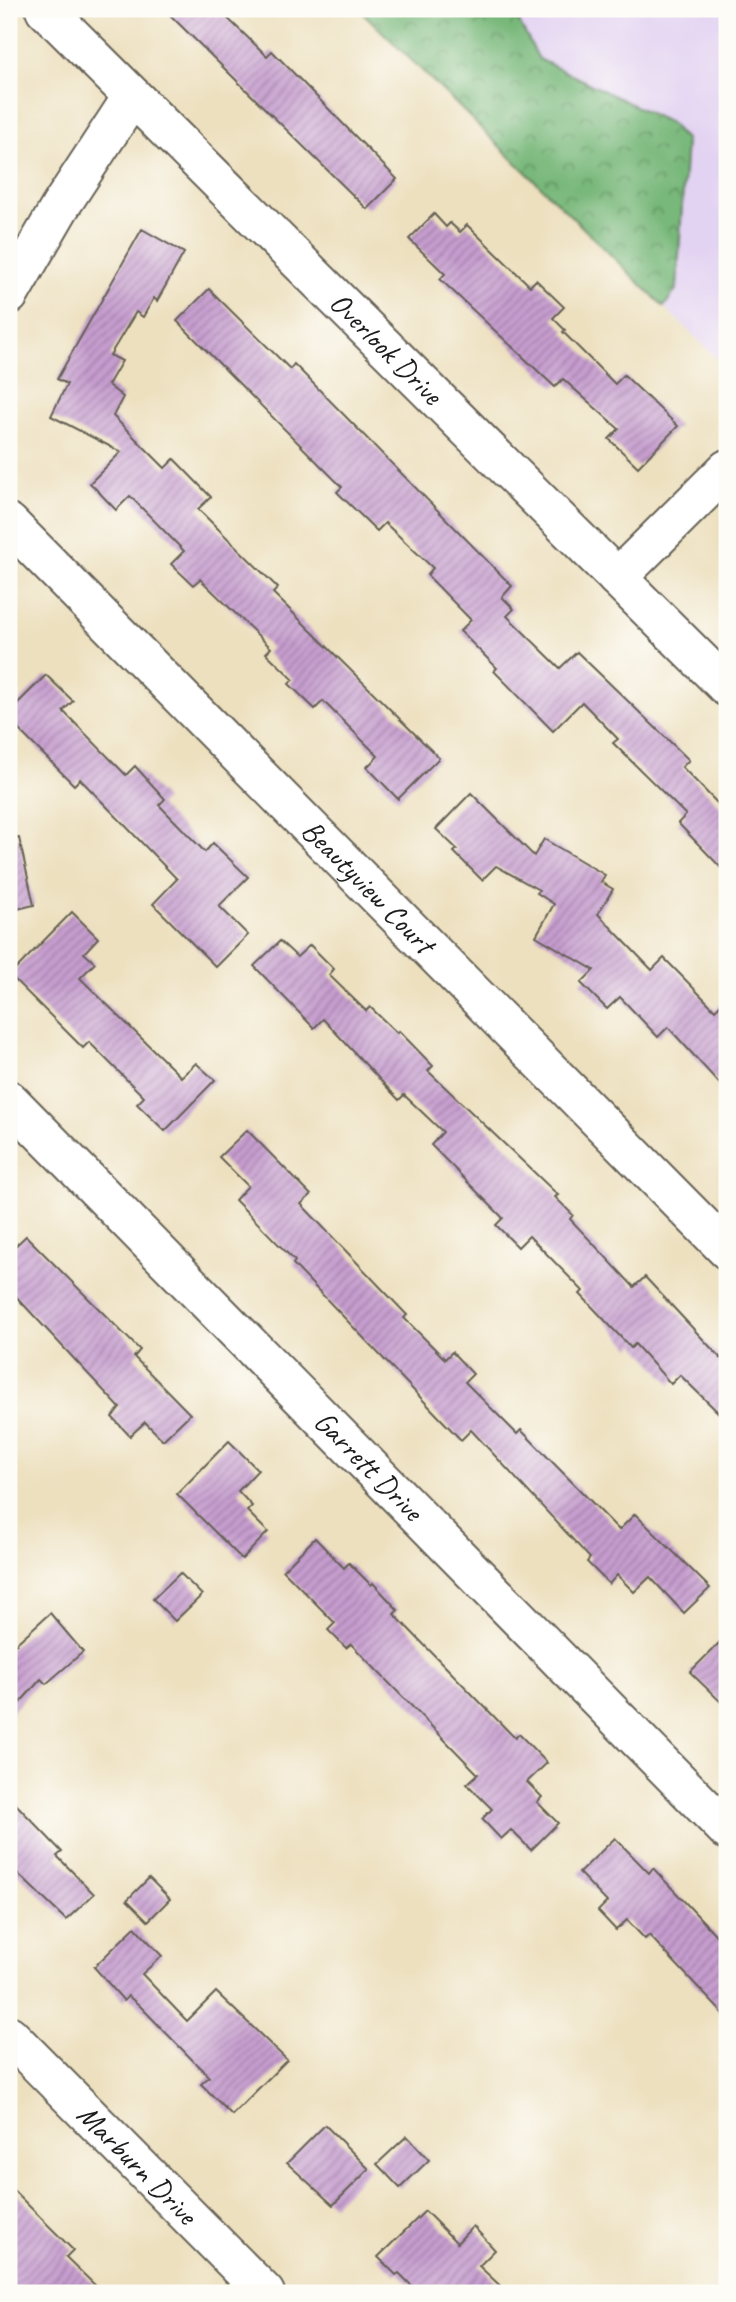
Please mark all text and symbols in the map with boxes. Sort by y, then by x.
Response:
street label: Overlook Drive [322,284,452,414]
street label: Beautyview Court [294,812,445,965]
street label: Garrett Drive [306,1403,433,1530]
street label: Marburn Drive [69,2096,207,2234]

